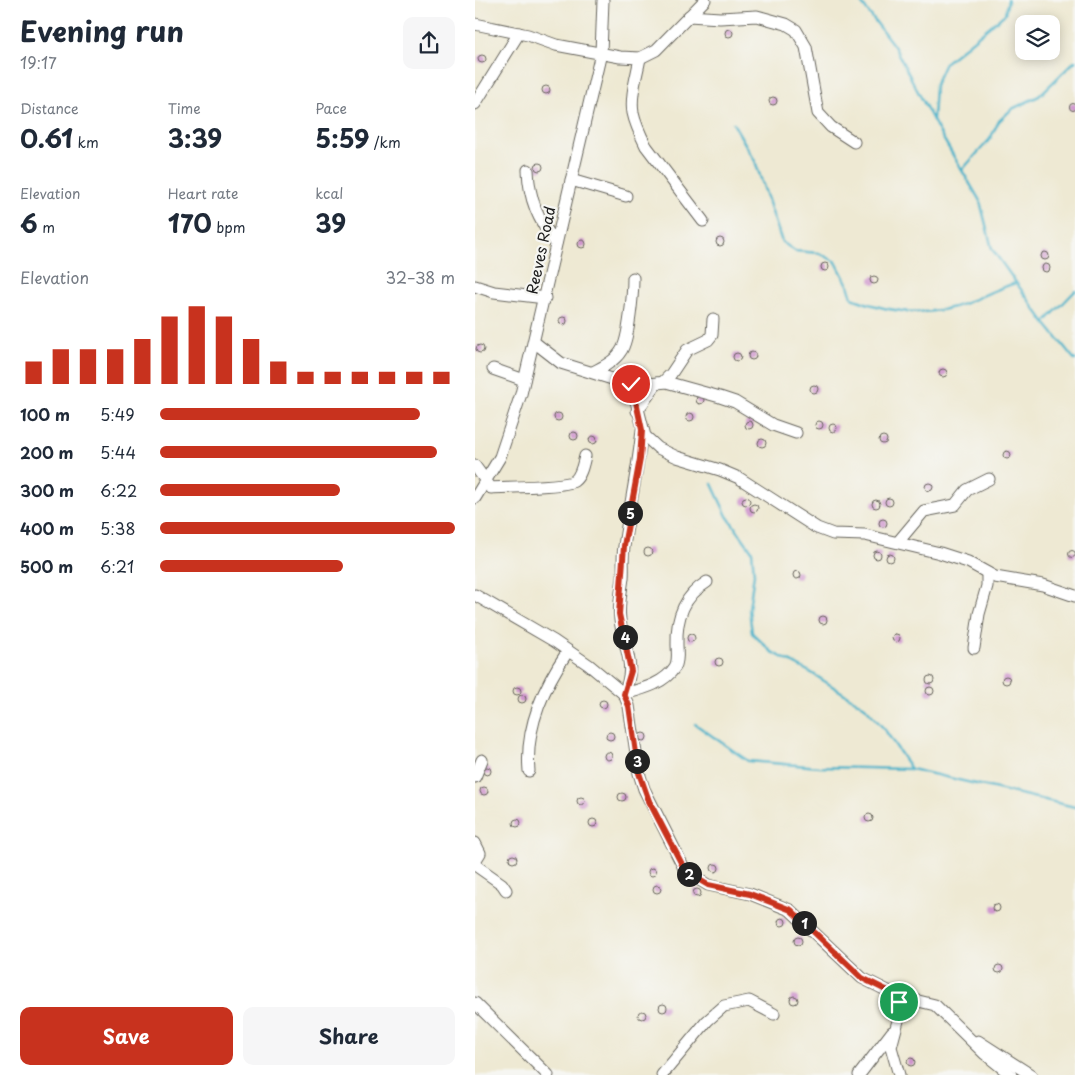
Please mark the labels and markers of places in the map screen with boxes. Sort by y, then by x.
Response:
pin [610,363,652,405]
pin: 5 [617,500,643,526]
pin: 4 [613,624,637,650]
pin: 3 [625,748,649,774]
pin: 2 [677,862,701,886]
pin: 1 [791,910,817,936]
pin [878,981,920,1023]

